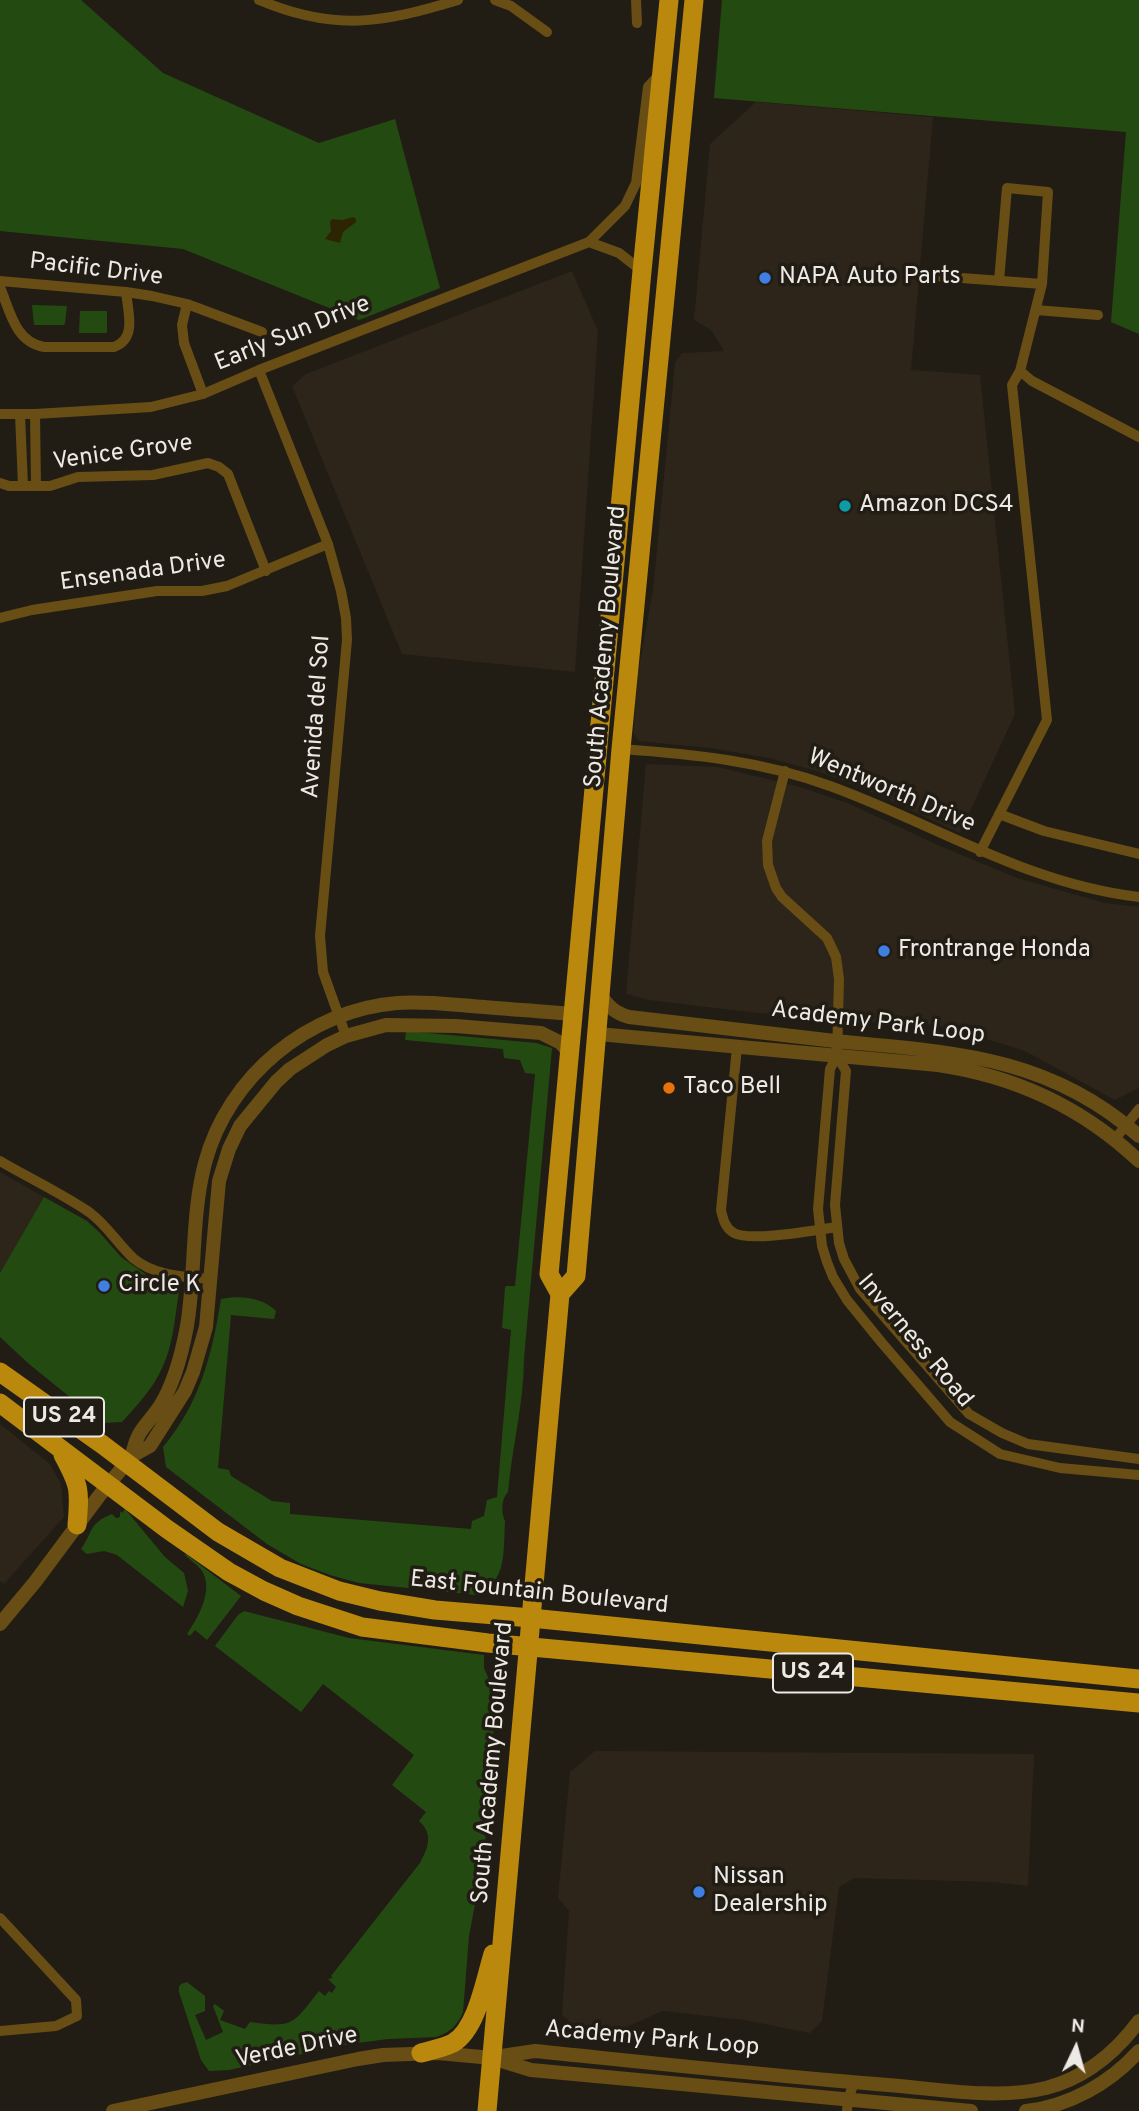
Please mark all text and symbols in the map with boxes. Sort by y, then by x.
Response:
street label: Pacific Drive [28,249,164,293]
place label: NAPA Auto Parts [779,264,961,292]
marker: NAPA Auto Parts [757,270,773,286]
street label: Early Sun Drive [211,291,375,379]
street label: Venice Grove [51,430,195,478]
place label: Amazon DCS4 [859,492,1014,520]
marker: Amazon DCS4 [837,498,853,514]
street label: South Academy Boulevard [580,505,634,789]
street label: Ensenada Drive [58,547,228,599]
street label: Avenida del Sol [298,634,338,800]
street label: Wentworth Drive [803,744,979,840]
place label: Frontrange Honda [898,937,1091,965]
marker: Frontrange Honda [876,943,892,959]
street label: Academy Park Loop [769,997,987,1051]
place label: Taco Bell [683,1074,781,1102]
marker: Taco Bell [661,1080,677,1096]
street label: Inverness Road [850,1270,978,1414]
place label: Circle K [118,1272,201,1300]
marker: Circle K [96,1278,112,1294]
road number: US 24 [24,1398,104,1436]
street label: East Fountain Boulevard [408,1566,670,1622]
street label: South Academy Boulevard [467,1621,521,1905]
road number: US 24 [773,1654,853,1692]
place label: Nissan Dealership [713,1864,828,1920]
marker: Nissan Dealership [691,1884,707,1900]
north arrow [1041,2013,1111,2083]
text: N [1070,2015,1086,2040]
street label: Academy Park Loop [544,2016,760,2064]
street label: Verde Drive [233,2022,361,2076]

